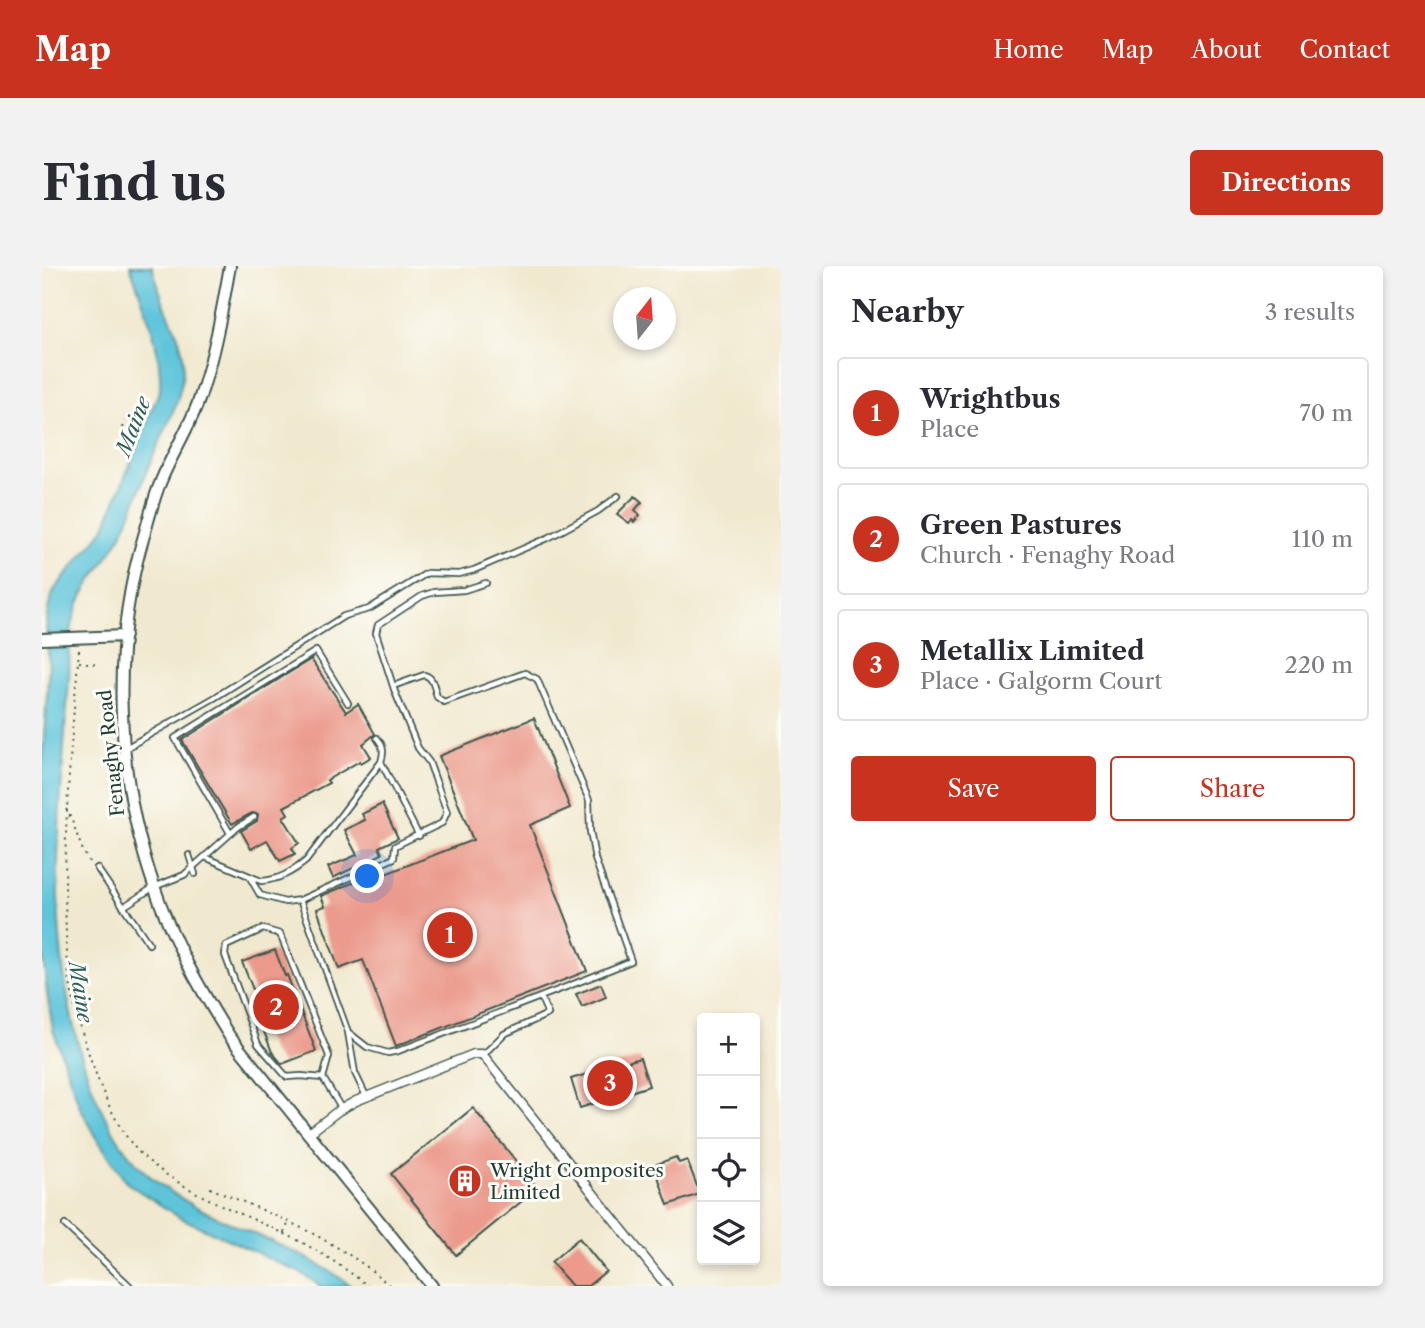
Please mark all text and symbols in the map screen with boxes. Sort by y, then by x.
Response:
text: Map [35,29,111,70]
text: Home [993,35,1064,64]
text: Map [1102,35,1153,64]
text: About [1191,35,1262,64]
text: Contact [1300,35,1390,64]
button: Directions [1190,150,1383,215]
text: Find us [42,152,226,213]
north arrow [613,287,676,350]
text: Nearby [851,293,964,330]
text: 3 results [1265,298,1355,326]
text: Wrightbus [920,383,1061,415]
water label: Maine [109,392,156,462]
text: 1 [871,399,881,427]
text: 70 m [1300,399,1353,427]
text: Place [920,415,979,443]
text: Green Pastures [920,509,1122,541]
text: 2 [869,525,883,553]
text: 110 m [1292,525,1353,553]
text: Church · Fenaghy Road [920,541,1175,569]
text: Metallix Limited [920,635,1144,667]
text: 3 [870,651,883,679]
text: 220 m [1284,651,1353,679]
text: Place · Galgorm Court [920,667,1163,695]
street label: Fenaghy Road [93,688,129,818]
button: Save [851,756,1096,821]
button: Share [1110,756,1355,821]
your location [350,859,384,893]
pin: 1 [427,909,473,961]
water label: Maine [63,957,98,1025]
pin: 2 [253,981,299,1033]
map controls [697,1013,760,1265]
button: + [697,1013,760,1076]
pin: 3 [587,1057,633,1109]
button: − [697,1076,760,1139]
button: locate [697,1139,760,1202]
place label: Wright Composites Limited [489,1159,664,1204]
building icon: Wright Composites Limited [446,1162,484,1200]
button: layers [697,1202,760,1265]

